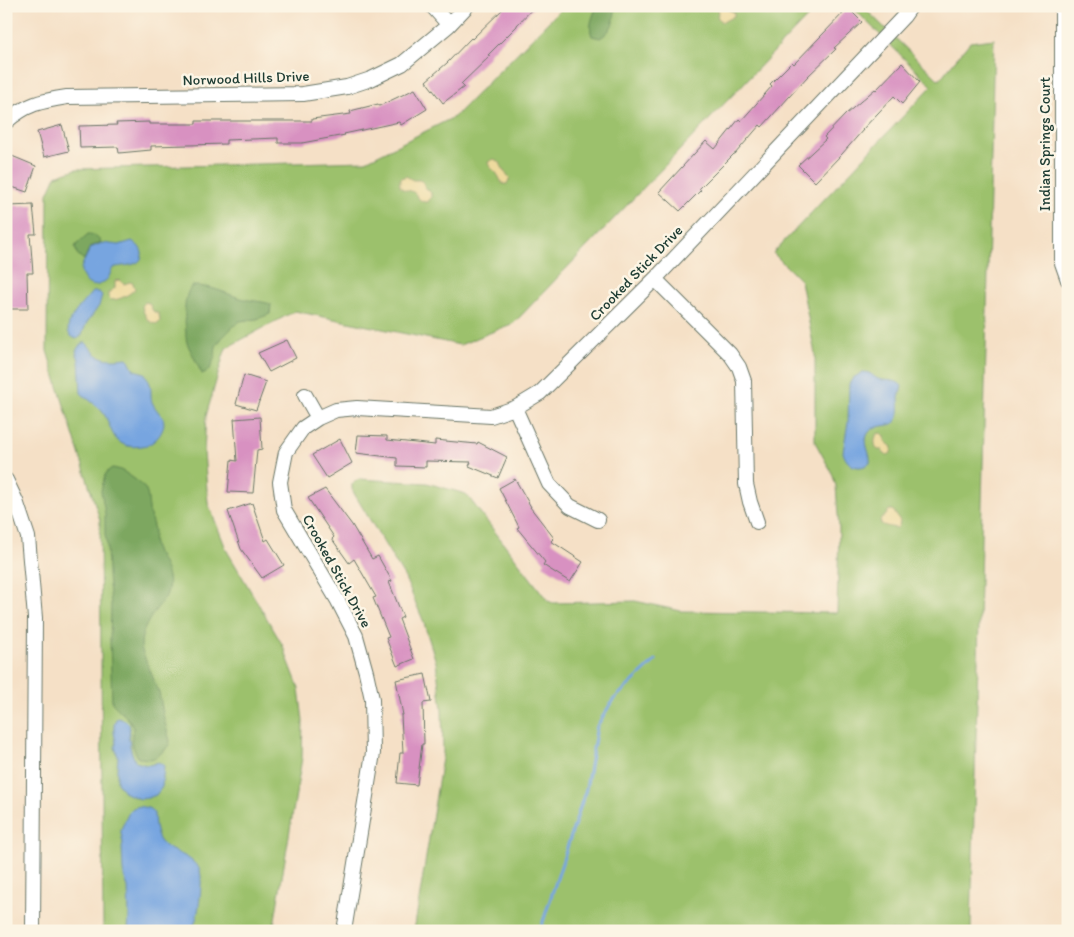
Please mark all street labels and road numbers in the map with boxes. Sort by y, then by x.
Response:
street label: Norwood Hills Drive [182,67,310,89]
street label: Indian Springs Court [1036,76,1054,211]
street label: Crooked Stick Drive [586,221,686,325]
street label: Crooked Stick Drive [298,511,376,631]

